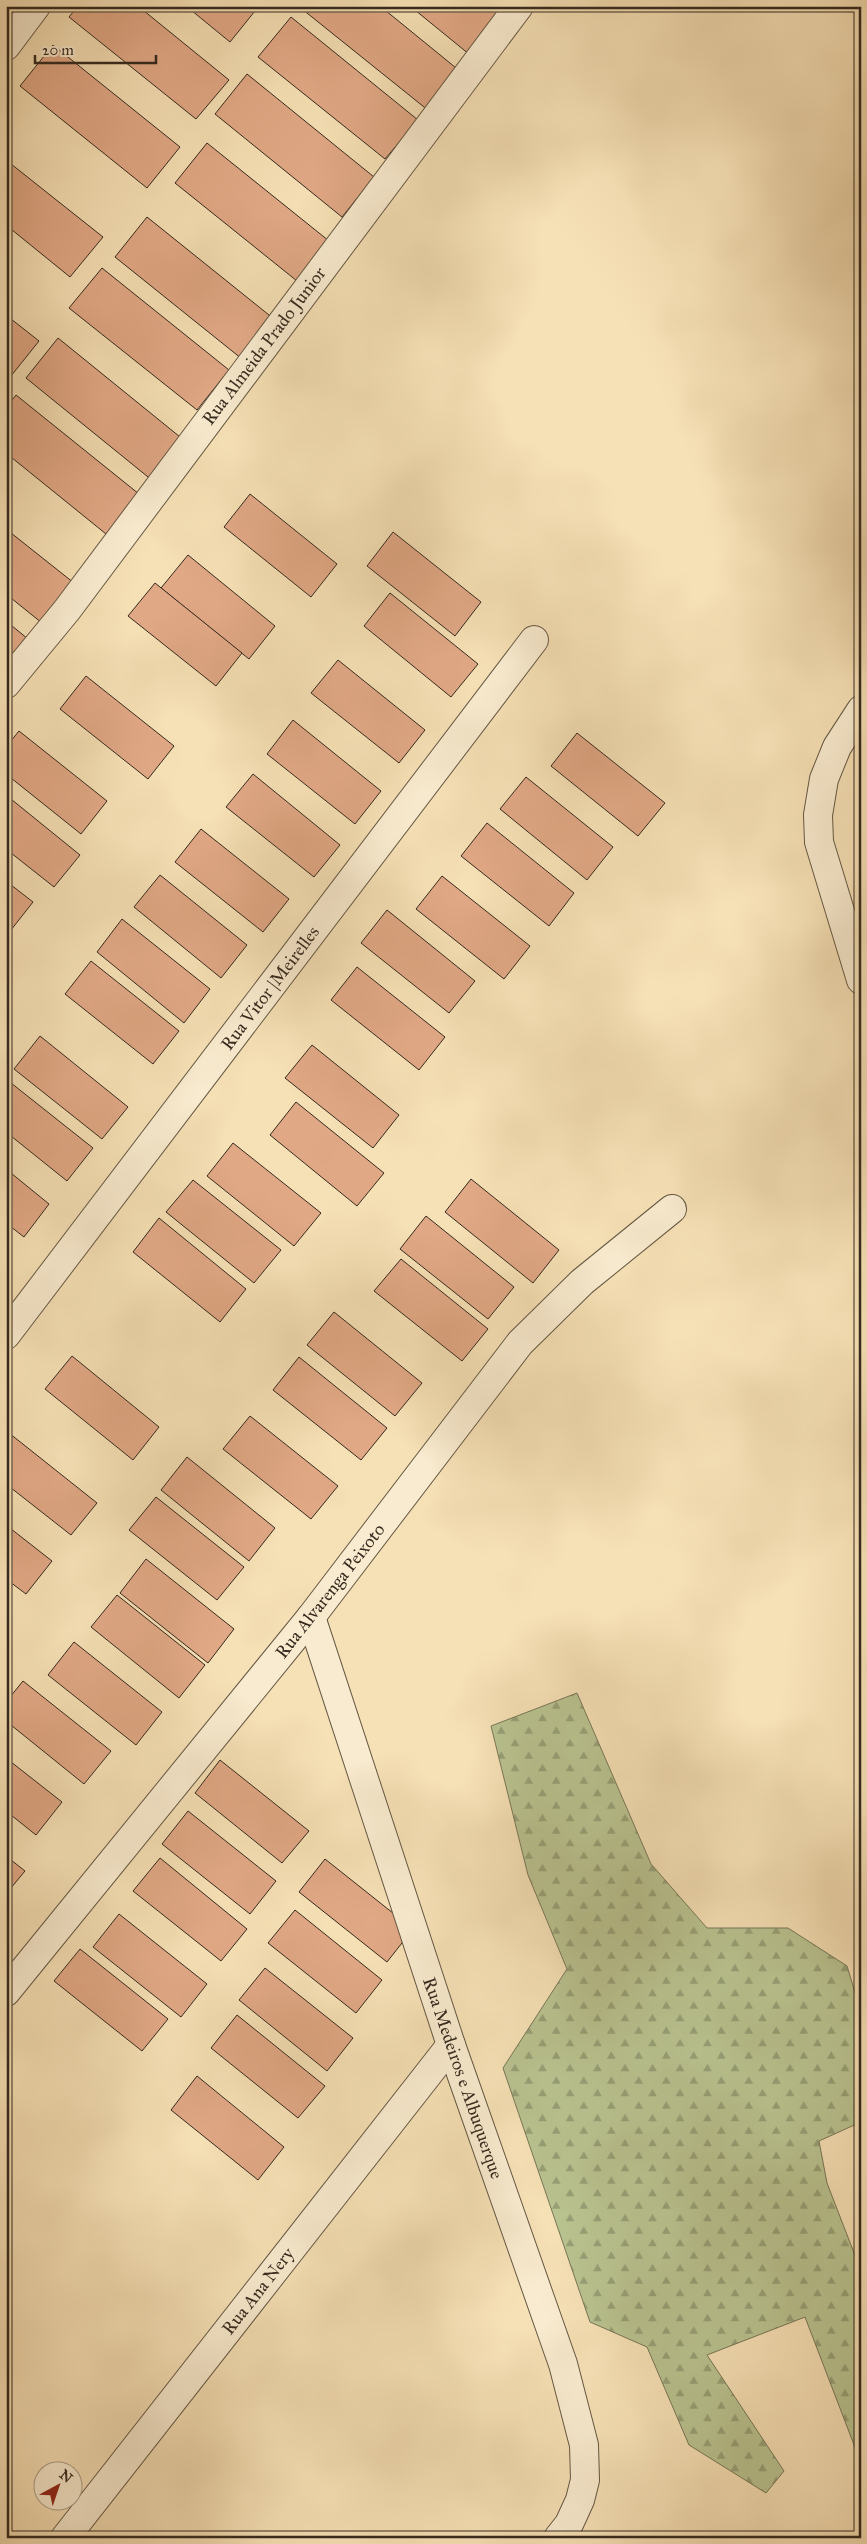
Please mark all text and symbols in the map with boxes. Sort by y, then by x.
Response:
scale bar [35,32,156,64]
text: 20 m [42,41,74,59]
street label: Rua Almeida Prado Junior [197,262,332,430]
street label: Rua Vitor |Meirelles [216,921,324,1055]
street label: Rua Alvarenga Peixoto [270,1519,390,1663]
street label: Rua Medeiros e Albuquerque [417,1974,508,2182]
street label: Rua Ana Nery [217,2243,299,2339]
north arrow [32,2462,82,2512]
text: N [56,2466,76,2487]

